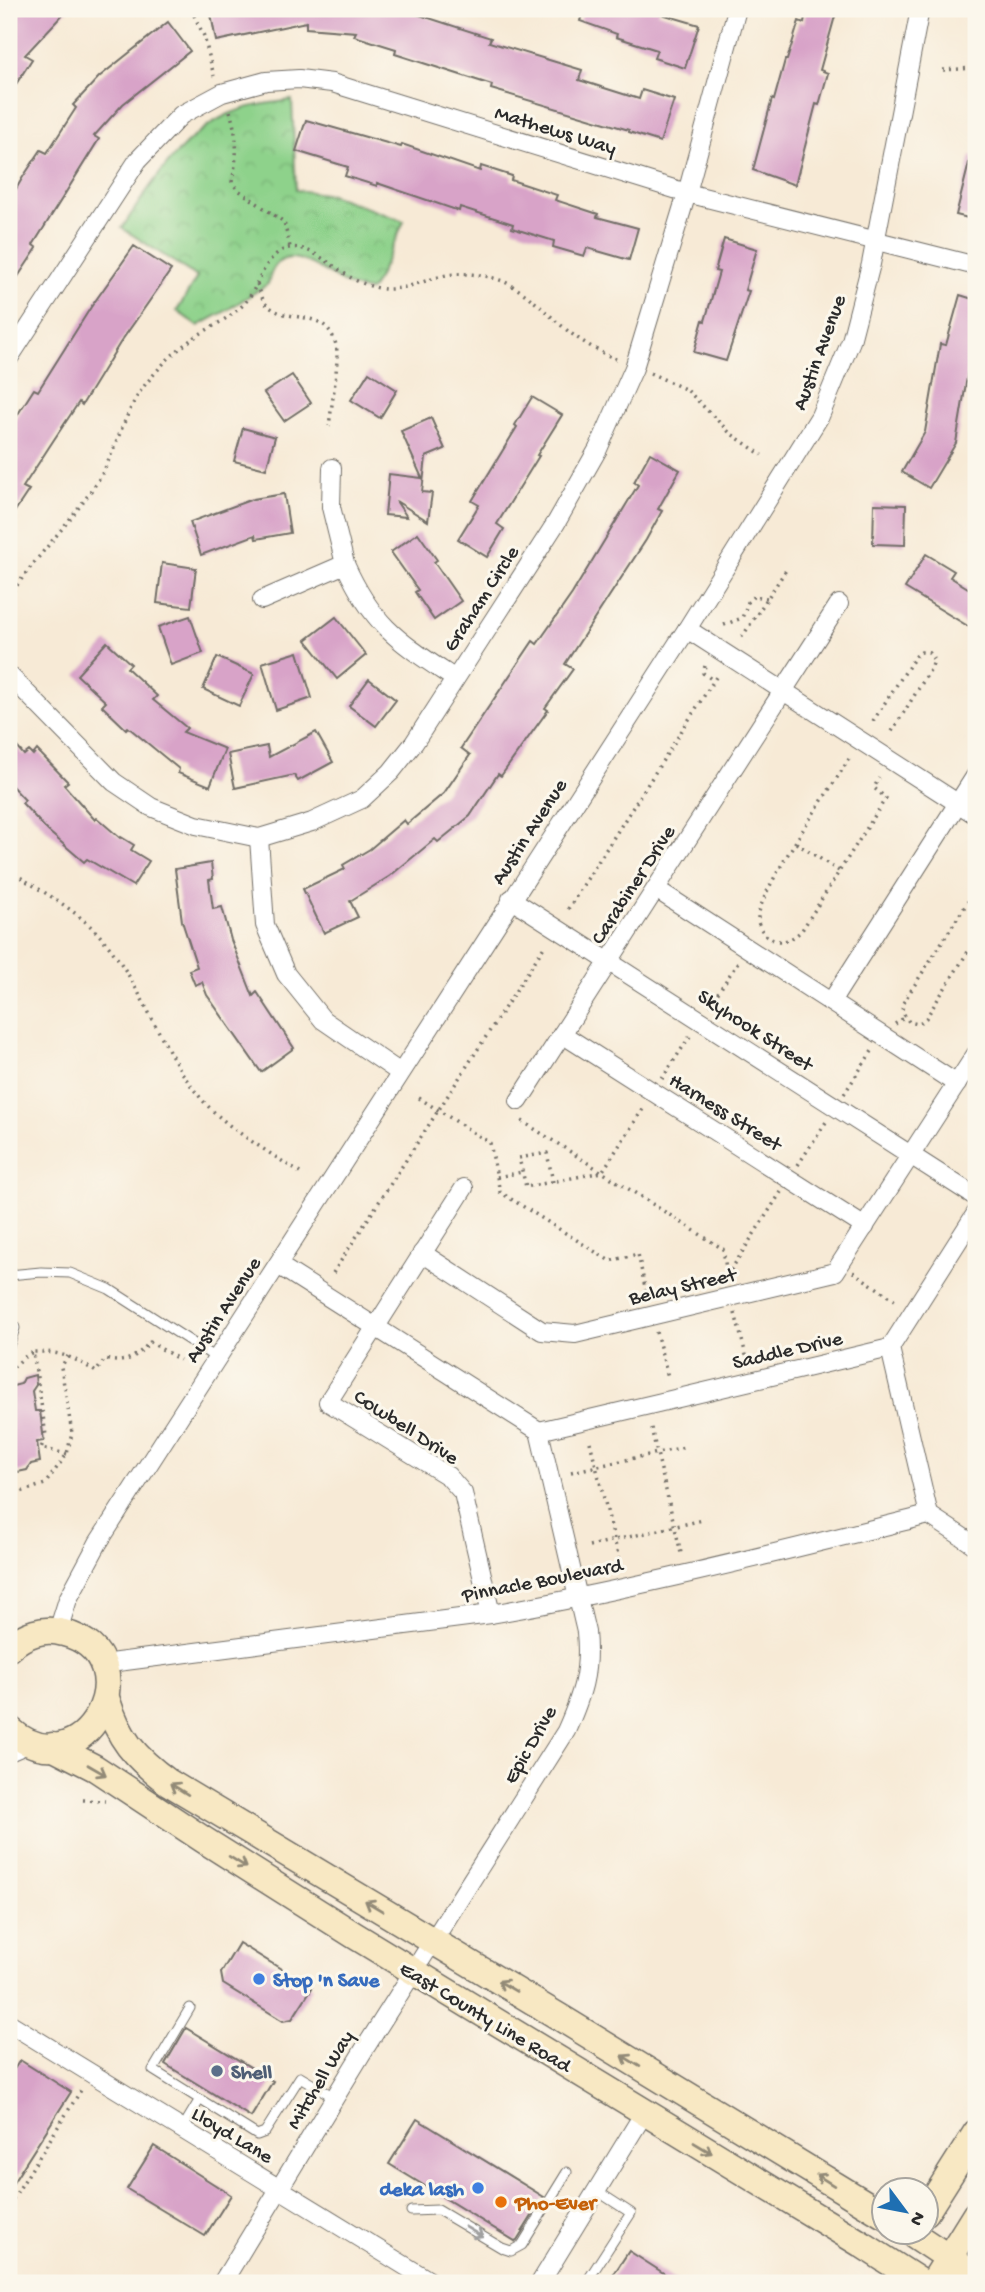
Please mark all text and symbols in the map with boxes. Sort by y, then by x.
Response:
street label: Mathews Way [491,102,619,163]
street label: Austin Avenue [789,291,854,414]
street label: Graham Circle [439,541,527,658]
street label: Austin Avenue [487,774,575,891]
street label: Carabiner Drive [587,821,683,950]
street label: Skyhook Street [692,985,819,1080]
street label: Harness Street [663,1069,787,1160]
street label: Austin Avenue [181,1252,269,1369]
street label: Belay Street [626,1263,741,1313]
street label: Saddle Drive [730,1327,846,1377]
street label: Cowbell Drive [348,1386,463,1473]
street label: Pinnacle Boulevard [459,1554,627,1610]
street label: Epic Drive [500,1701,565,1789]
one-way arrow [87,1763,107,1777]
one-way arrow [169,1781,189,1795]
one-way arrow [228,1855,248,1869]
one-way arrow [364,1899,384,1913]
street label: East County Line Road [394,1958,576,2081]
place label: Stop 'n Save [273,1970,380,1995]
marker: Stop 'n Save [251,1971,267,1987]
one-way arrow [498,1979,518,1993]
street label: Mitchell Way [283,2027,361,2135]
one-way arrow [622,2054,642,2068]
place label: Shell [231,2062,272,2087]
marker: Shell [209,2063,225,2079]
street label: Lloyd Lane [186,2103,278,2172]
one-way arrow [692,2142,712,2156]
one-way arrow [816,2172,836,2186]
north arrow [870,2176,940,2246]
place label: deka lash [380,2179,465,2204]
marker: deka lash [470,2180,486,2196]
place label: Pho-Ever [514,2193,599,2218]
marker: Pho-Ever [493,2194,509,2210]
text: N [903,2207,929,2230]
one-way arrow [463,2225,483,2239]

